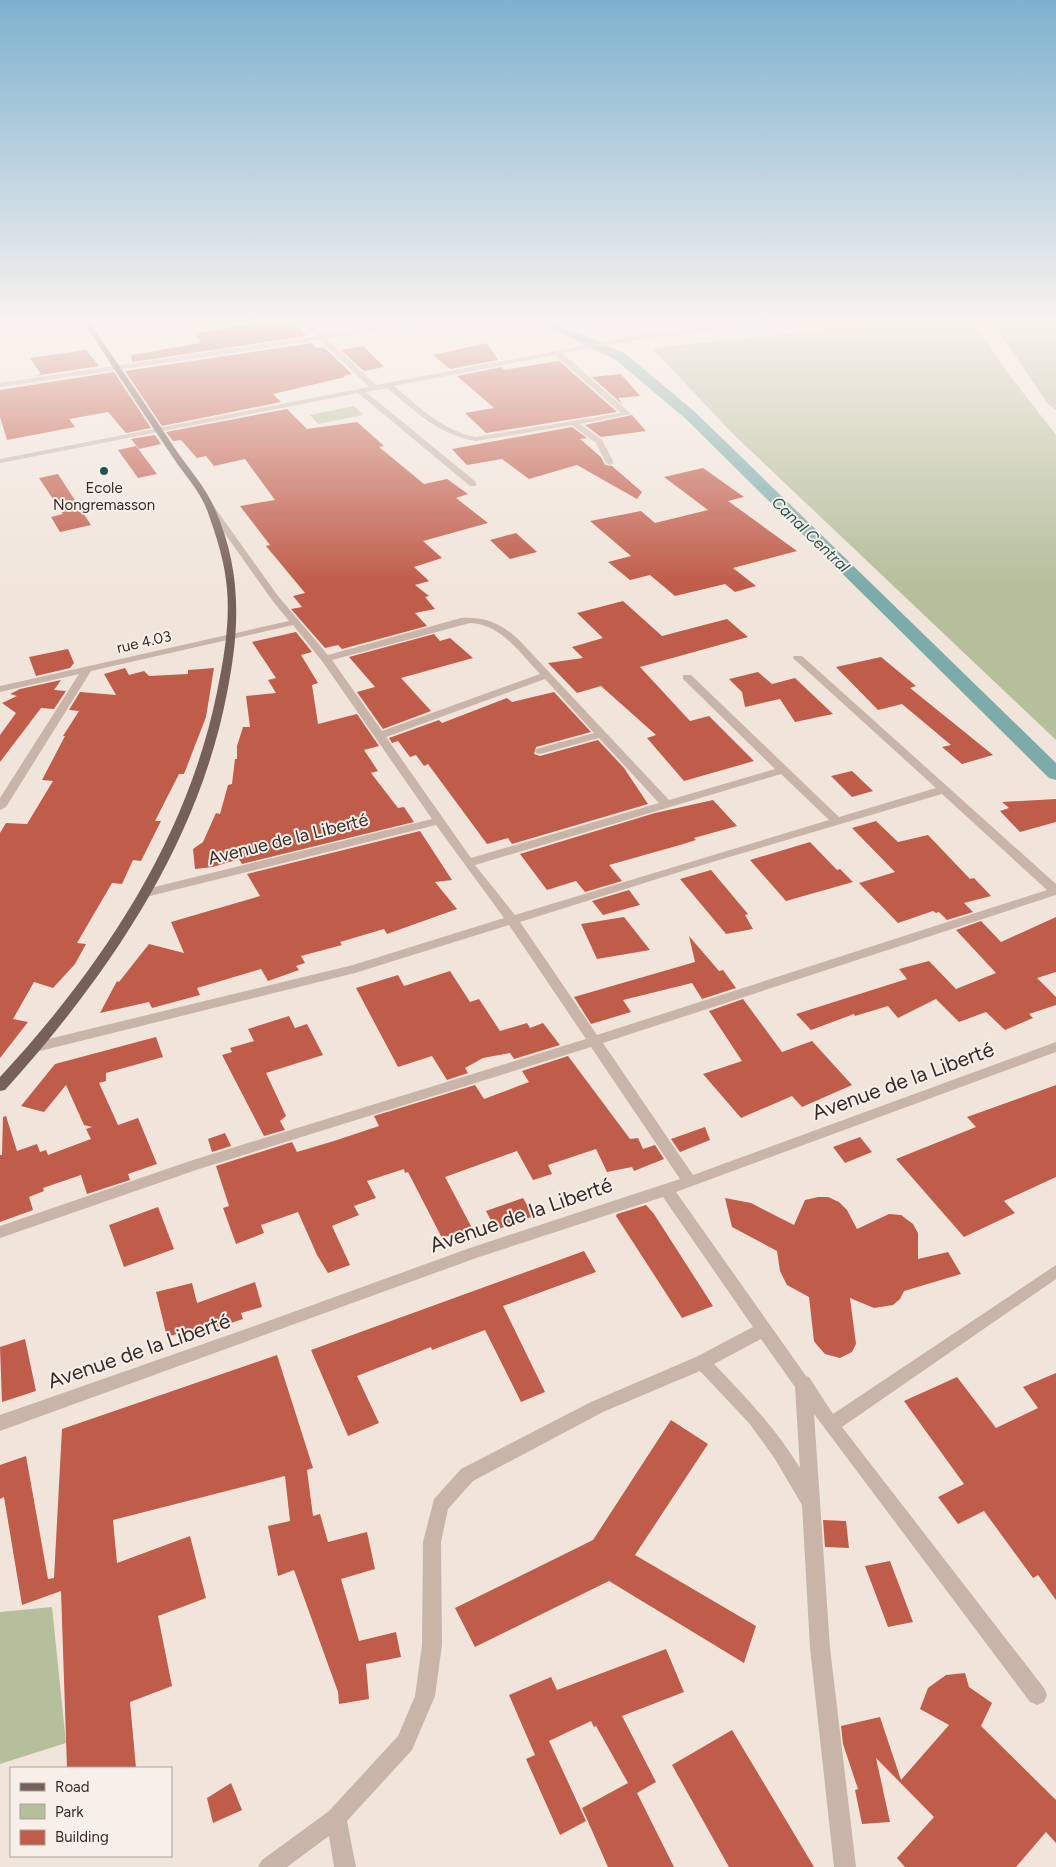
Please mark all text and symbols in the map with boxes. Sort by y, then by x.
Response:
marker: Ecole Nongremasson [98,465,110,477]
place label: Ecole Nongremasson [53,479,155,514]
water label: Canal Central [768,493,854,576]
street label: rue 4.03 [115,627,173,657]
street label: Avenue de la Liberté [206,808,371,870]
street label: Avenue de la Liberté [808,1036,997,1125]
street label: Avenue de la Liberté [426,1171,616,1258]
street label: Avenue de la Liberté [44,1307,234,1394]
legend [10,1767,172,1857]
text: Road [55,1778,90,1796]
text: Park [55,1803,84,1821]
text: Building [55,1828,109,1846]

